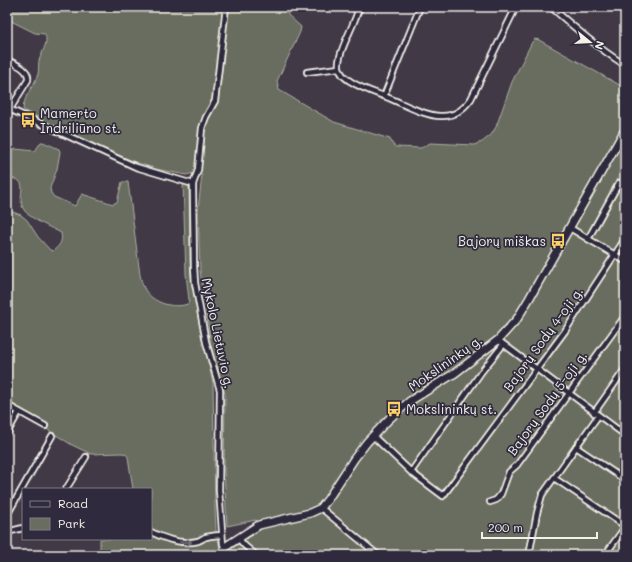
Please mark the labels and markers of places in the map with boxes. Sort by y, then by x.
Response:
place label: Mamerto Indriliūno st. [40,104,121,136]
bus stop icon: Mamerto Indriliūno st. [19,111,37,129]
place label: Bajorų miškas [458,232,546,249]
bus stop icon: Bajorų miškas [549,232,567,250]
bus stop icon: Mokslininkų st. [385,400,403,418]
place label: Mokslininkų st. [406,400,497,417]

